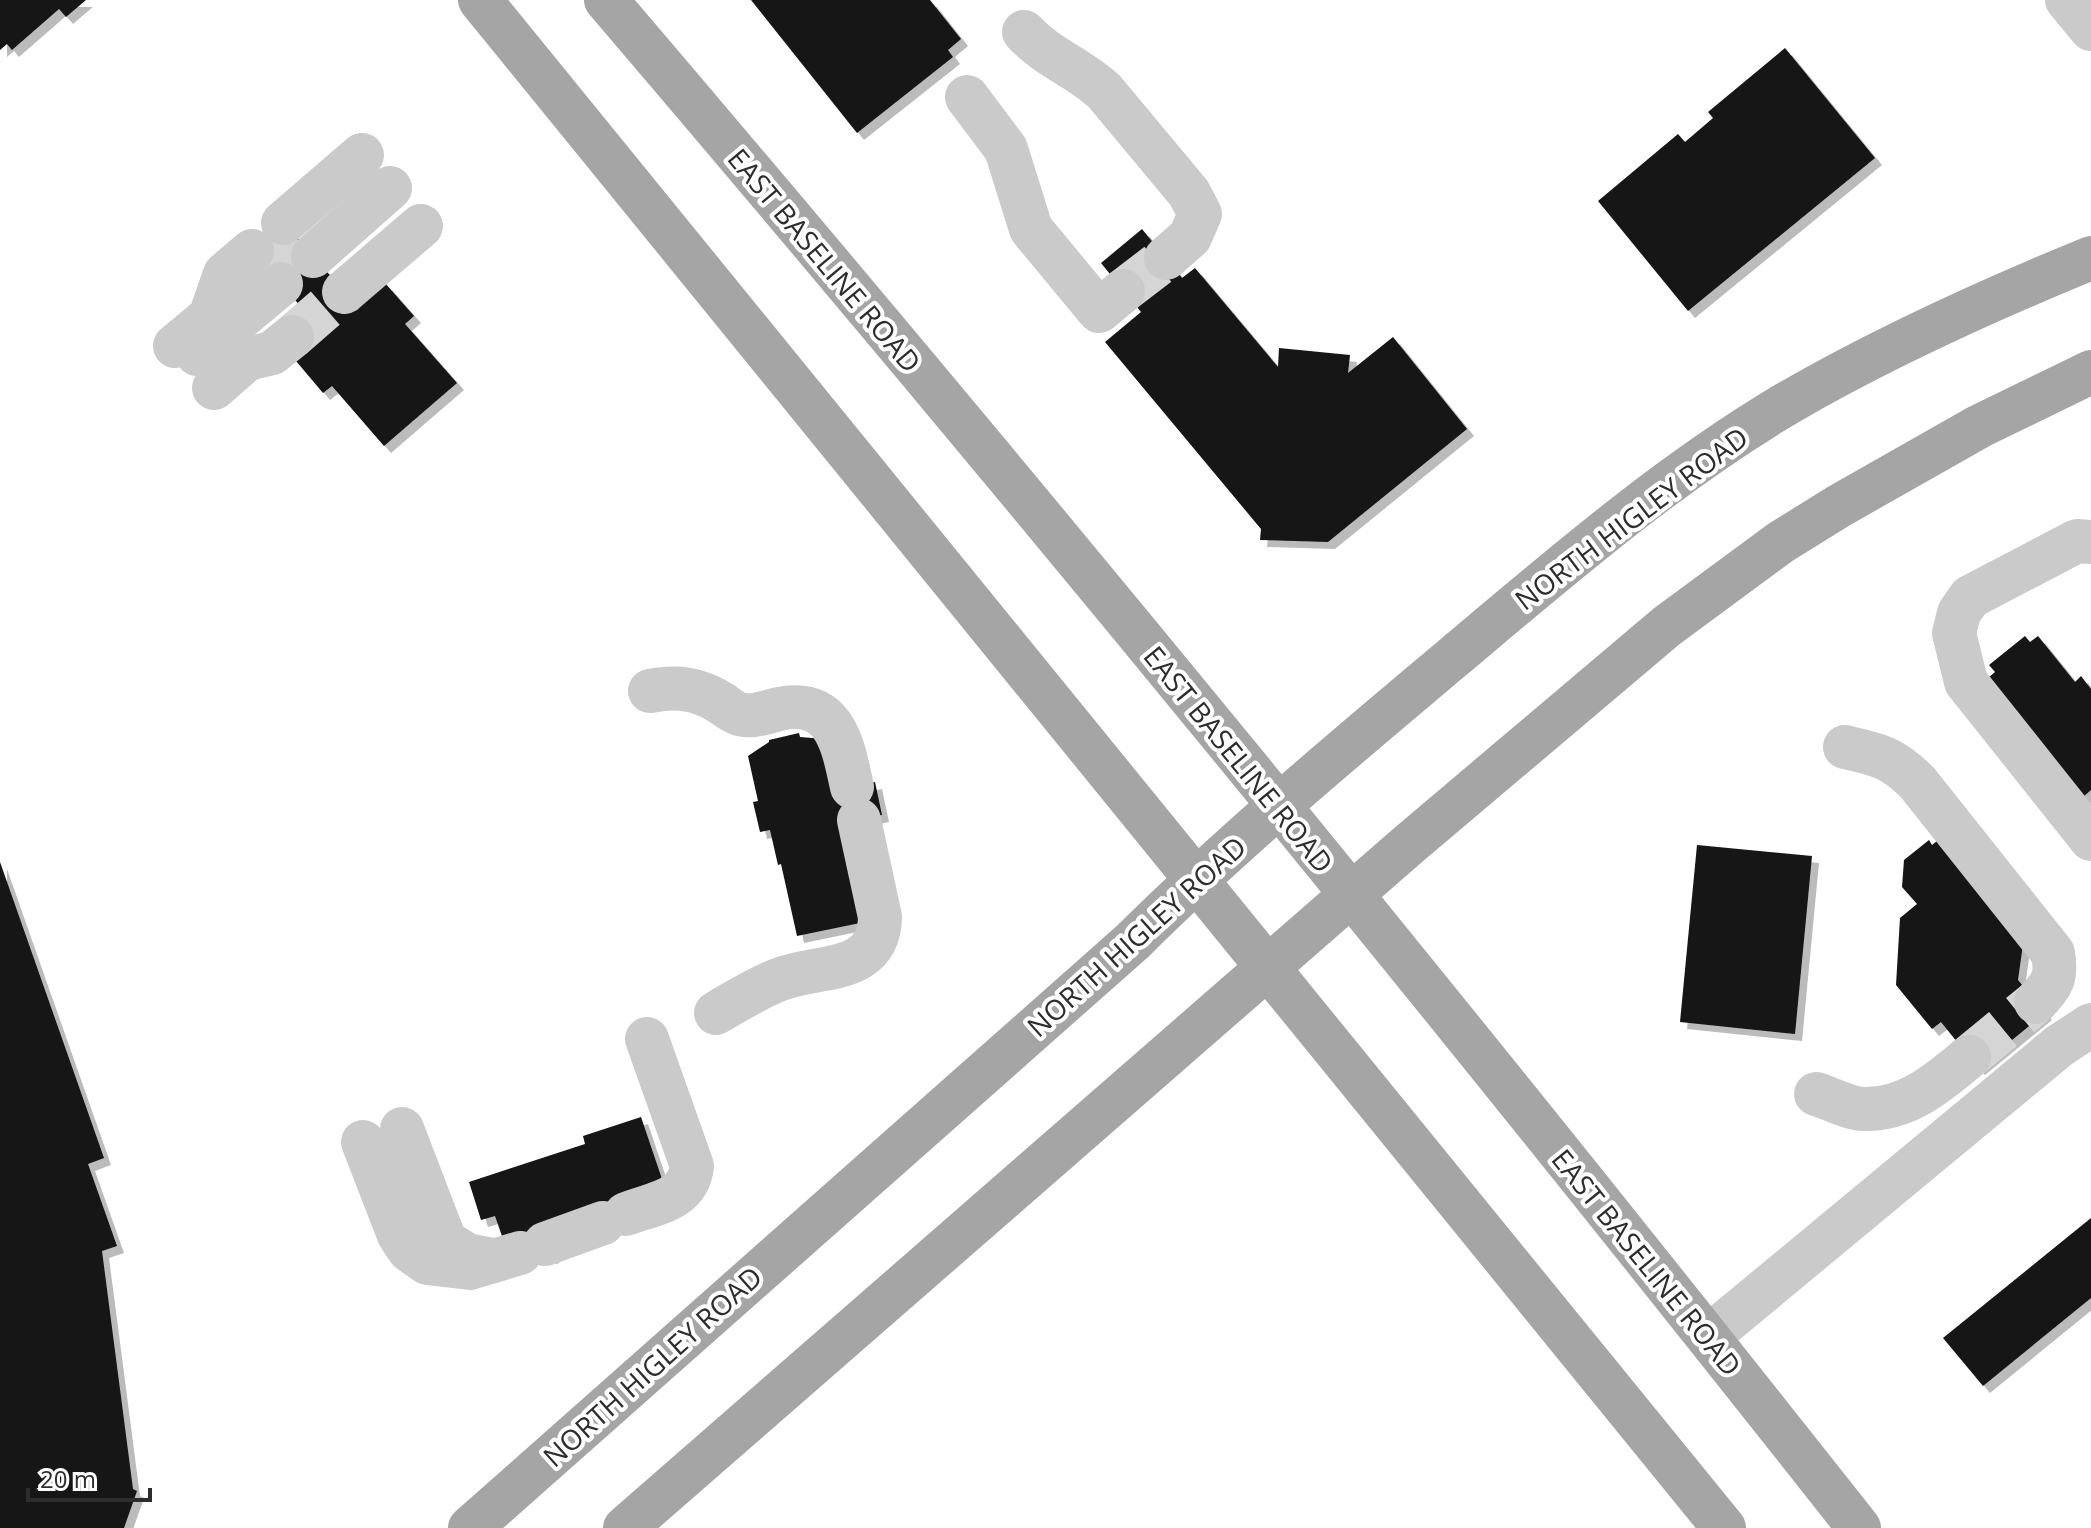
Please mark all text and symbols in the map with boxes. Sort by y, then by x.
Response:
street label: EAST BASELINE ROAD [720,140,930,380]
street label: NORTH HIGLEY ROAD [1507,418,1755,618]
street label: EAST BASELINE ROAD [1136,638,1342,880]
street label: NORTH HIGLEY ROAD [1018,827,1254,1045]
street label: EAST BASELINE ROAD [1544,1141,1750,1383]
street label: NORTH HIGLEY ROAD [534,1257,770,1475]
scale bar [28,1452,150,1502]
text: 20 m [40,1462,96,1495]

